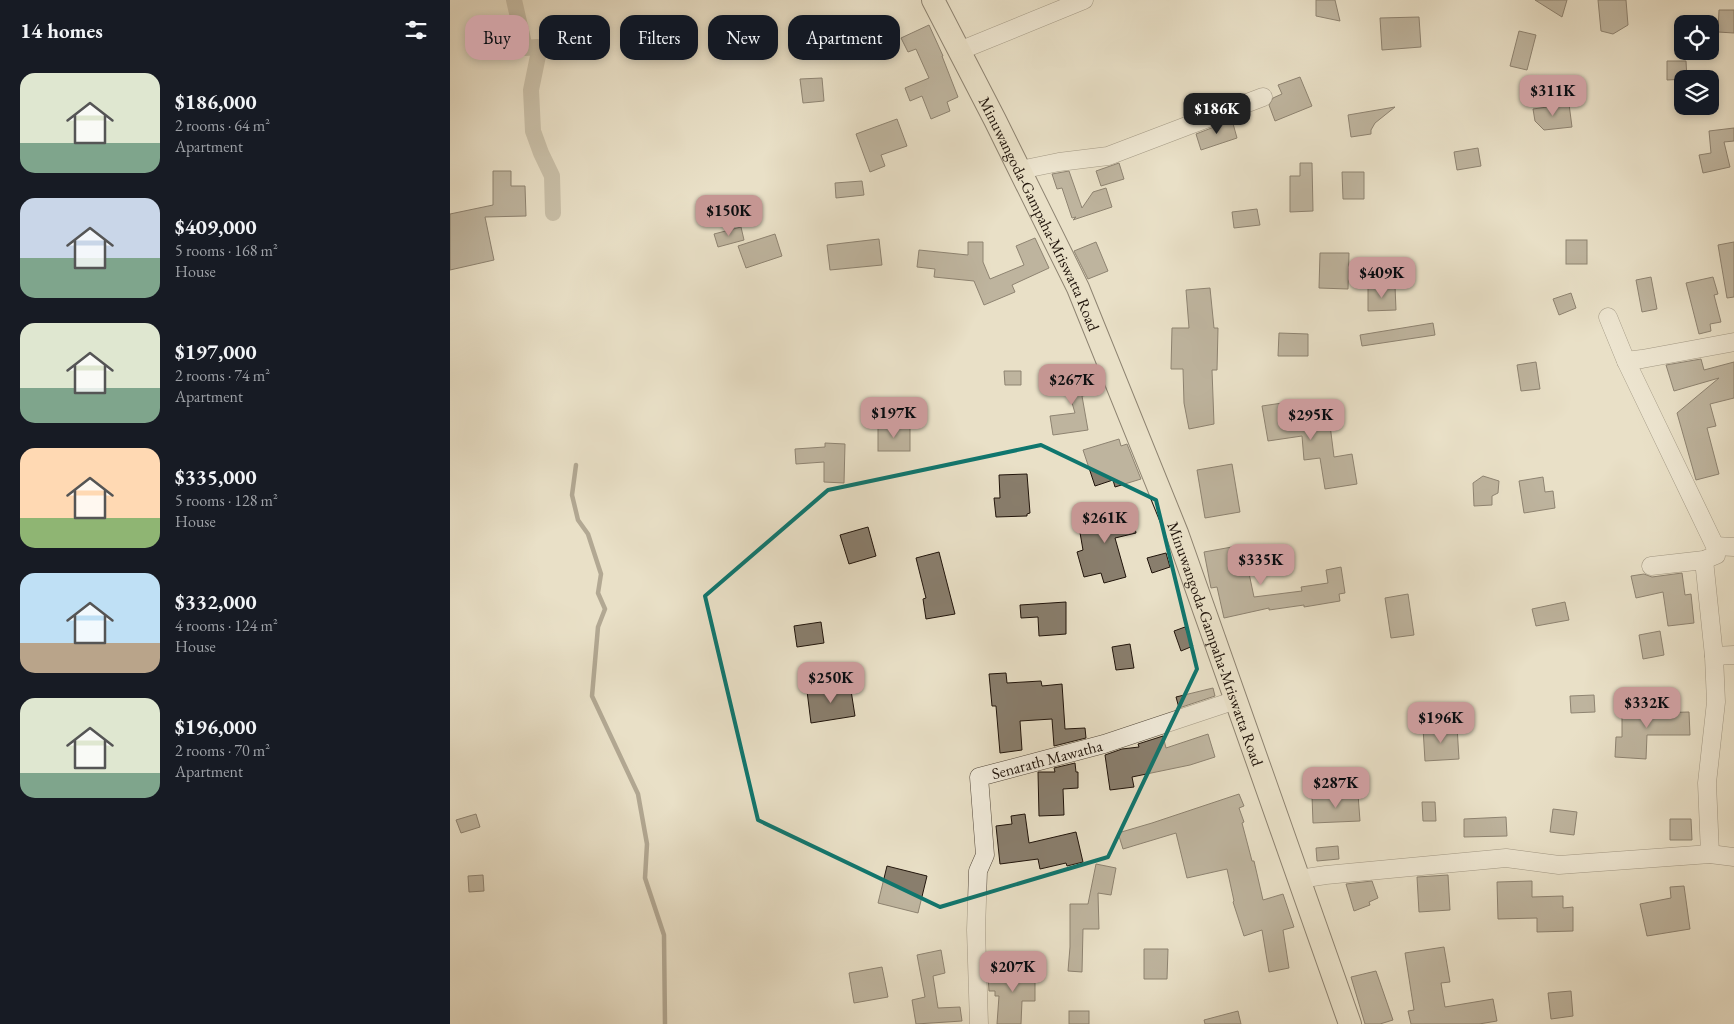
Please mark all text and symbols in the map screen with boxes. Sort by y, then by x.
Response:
chip: Buy [465,15,529,60]
chip: Rent [539,15,610,60]
chip: Filters [620,15,698,60]
chip: New [708,15,778,60]
chip: Apartment [788,15,900,60]
map controls [1674,15,1719,115]
button: locate [1674,15,1719,60]
icon: filters [402,16,430,44]
text: 14 homes [20,17,103,44]
button: layers [1674,70,1719,115]
pin: $311K [1518,74,1588,117]
text: $311K [1531,80,1575,101]
text: $186,000 [175,88,257,115]
pin: $186K [1182,92,1252,135]
icon: home [60,93,120,153]
street label: Minuwangoda-Gampaha-Mriswatta Road [974,93,1105,335]
text: $186K [1195,98,1239,119]
text: 2 rooms · 64 m² [175,115,270,136]
text: Apartment [175,136,243,157]
pin: $150K [694,194,764,237]
text: $150K [707,200,751,221]
text: $409,000 [175,213,257,240]
icon: home [60,218,120,278]
text: 5 rooms · 168 m² [175,240,278,261]
pin: $409K [1347,256,1417,299]
text: House [175,261,216,282]
text: $409K [1360,262,1404,283]
text: $197,000 [175,338,257,365]
icon: home [60,343,120,403]
pin: $267K [1037,364,1107,406]
text: 2 rooms · 74 m² [175,365,270,386]
text: $267K [1050,369,1094,390]
text: Apartment [175,386,243,407]
pin: $197K [859,396,929,439]
pin: $295K [1276,398,1346,441]
text: $197K [872,402,916,423]
text: $295K [1289,404,1333,425]
text: $335,000 [175,463,257,490]
icon: home [60,468,120,528]
text: 5 rooms · 128 m² [175,490,278,511]
pin: $261K [1070,502,1140,544]
text: $261K [1083,507,1127,528]
text: House [175,511,216,532]
street label: Minuwangoda-Gampaha-Mriswatta Road [1162,519,1269,770]
pin: $335K [1226,544,1296,586]
text: $335K [1239,549,1283,570]
text: $332,000 [175,588,257,615]
icon: home [60,593,120,653]
text: 4 rooms · 124 m² [175,615,278,636]
text: House [175,636,216,657]
pin: $250K [796,662,866,704]
text: $250K [809,667,853,688]
pin: $332K [1612,686,1682,729]
text: $332K [1625,692,1669,713]
pin: $196K [1406,702,1476,744]
text: $196K [1419,707,1463,728]
text: $196,000 [175,713,257,740]
icon: home [60,718,120,778]
street label: Senarath Mawatha [989,735,1105,784]
text: 2 rooms · 70 m² [175,740,270,761]
text: Apartment [175,761,243,782]
pin: $287K [1301,766,1371,809]
text: $287K [1314,772,1358,793]
pin: $207K [978,950,1048,993]
text: $207K [991,956,1035,977]

